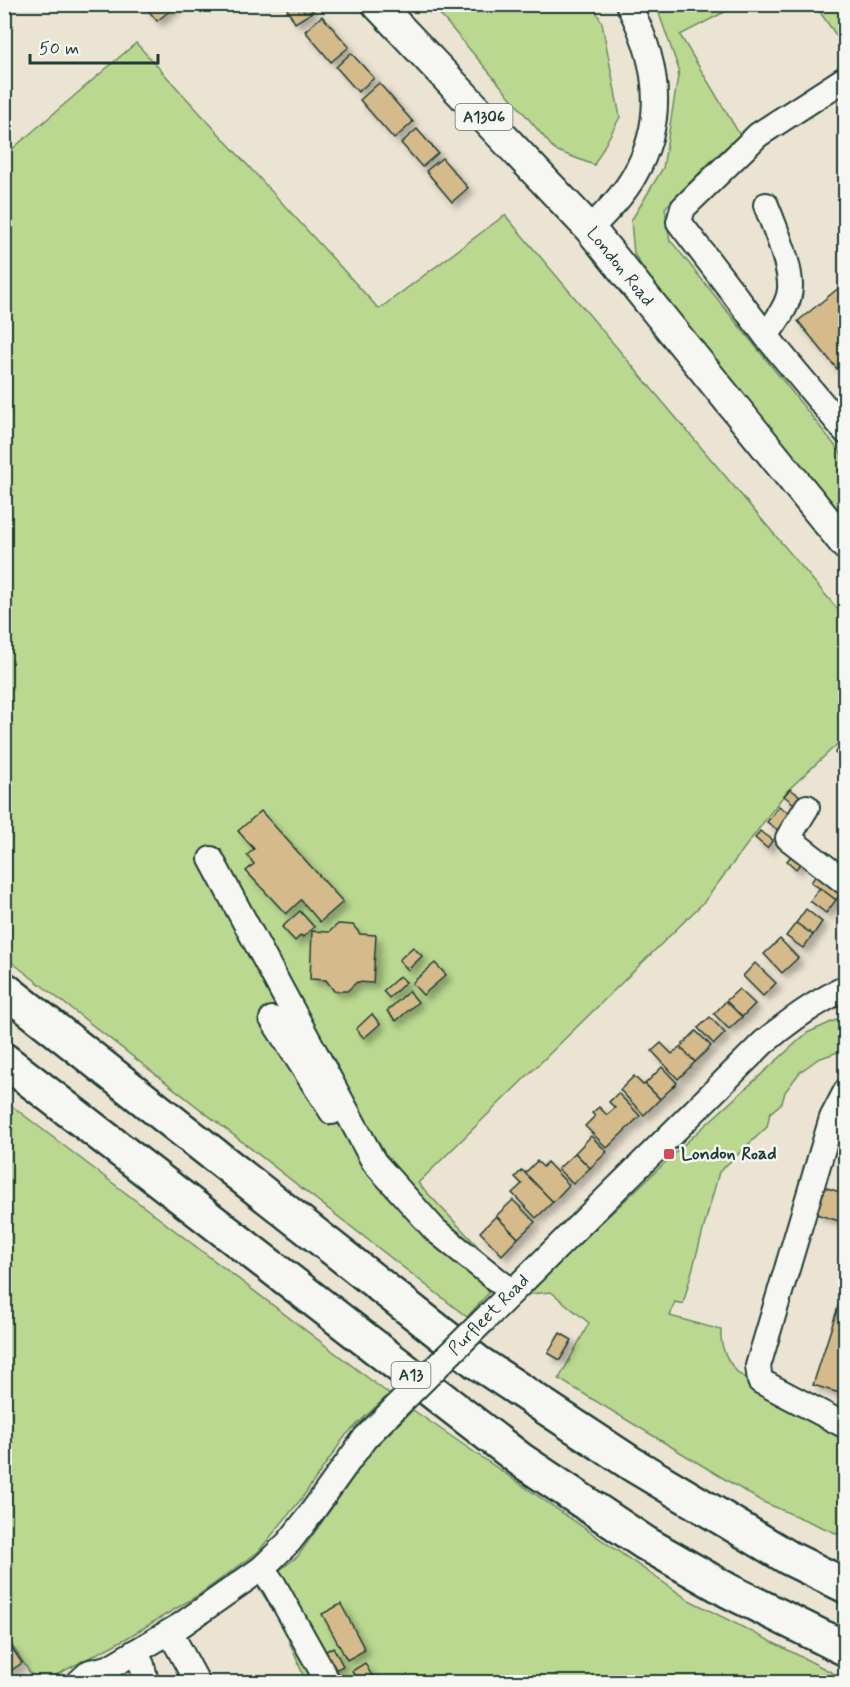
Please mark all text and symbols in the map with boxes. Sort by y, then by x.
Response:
scale bar [30,27,158,65]
text: 50 m [39,37,79,61]
road number: A1306 [456,104,512,130]
street label: London Road [581,222,659,312]
place label: London Road [681,1142,777,1166]
marker: London Road [662,1147,676,1161]
street label: Purfleet Road [443,1269,535,1361]
road number: A13 [392,1362,430,1388]

